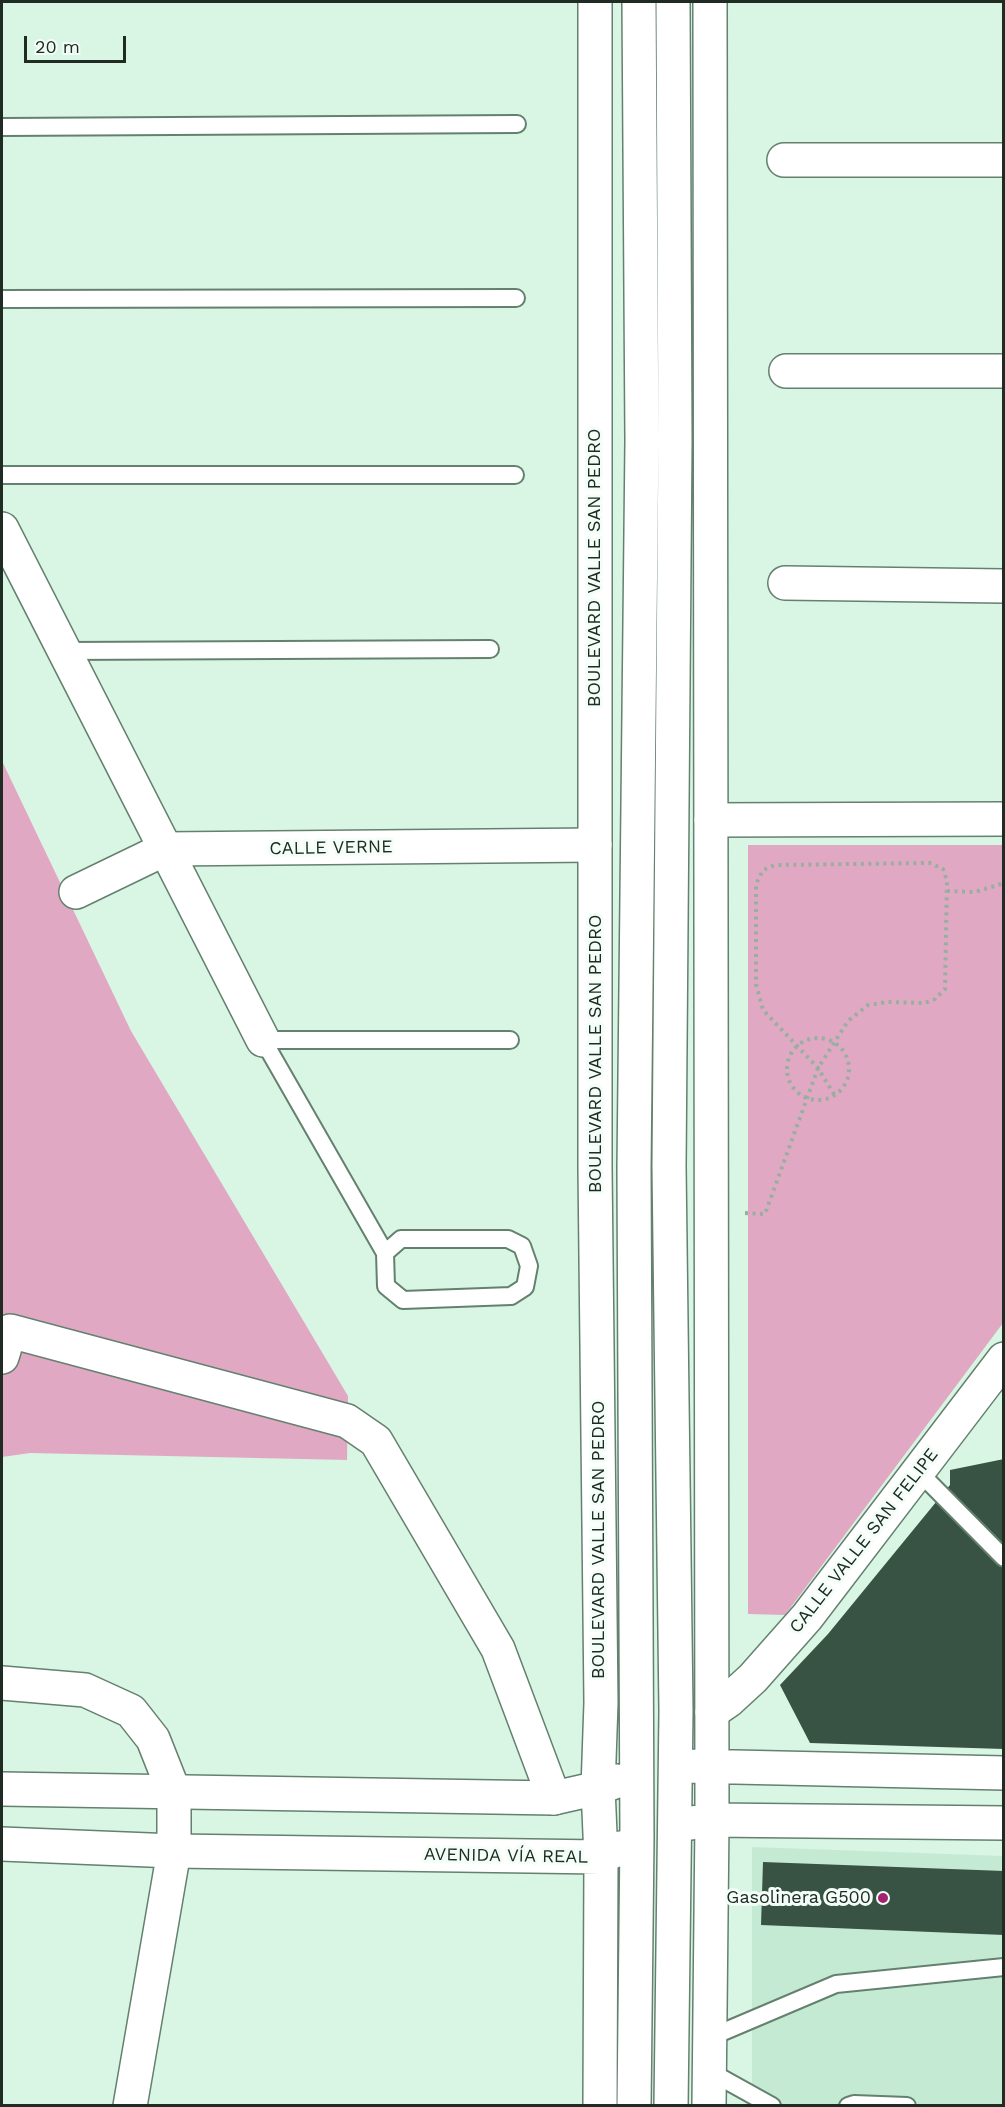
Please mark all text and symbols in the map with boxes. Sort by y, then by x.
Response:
scale bar [27,24,129,62]
text: 20 m [35,36,80,57]
street label: BOULEVARD VALLE SAN PEDRO [584,429,606,707]
street label: CALLE VERNE [269,836,393,860]
street label: BOULEVARD VALLE SAN PEDRO [585,915,607,1193]
street label: BOULEVARD VALLE SAN PEDRO [588,1401,610,1679]
street label: CALLE VALLE SAN FELIPE [785,1444,943,1638]
street label: AVENIDA VÍA REAL [424,1844,588,1868]
place label: Gasolinera G500 [726,1887,871,1909]
marker: Gasolinera G500 [876,1891,890,1905]

